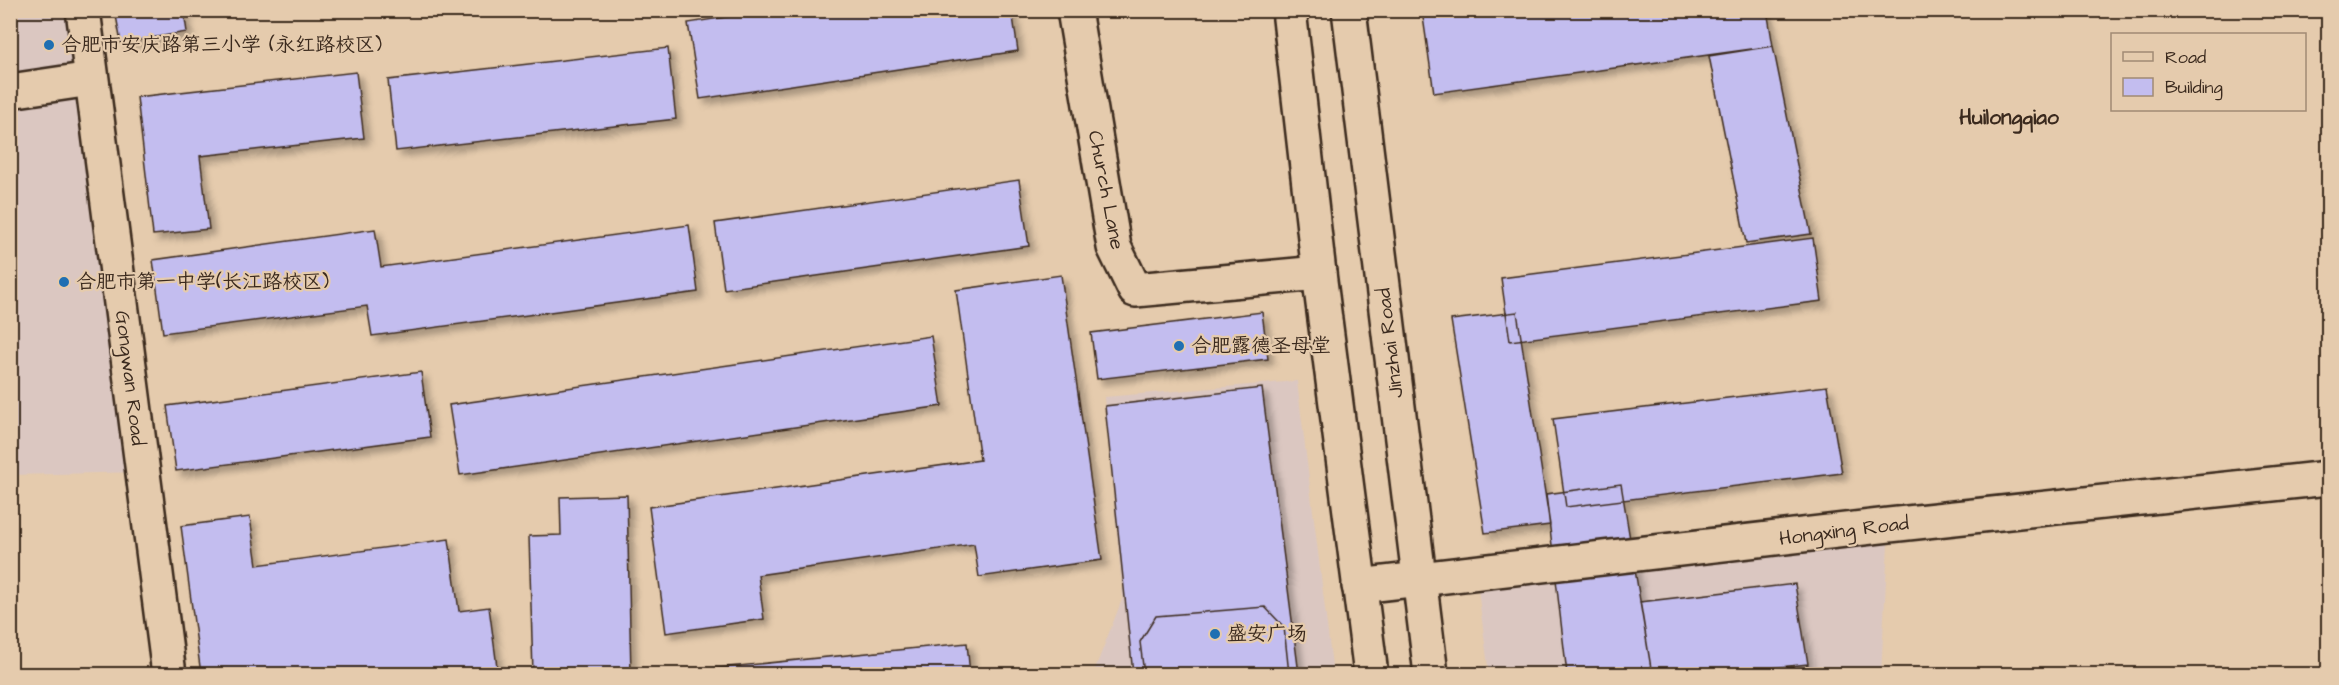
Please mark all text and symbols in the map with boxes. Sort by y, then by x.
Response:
place label: 合肥市安庆路第三小学 (永红路校区) [61,31,382,59]
legend [2111,33,2306,111]
marker: 合肥市安庆路第三小学 (永红路校区) [42,38,56,52]
text: Road [2165,45,2206,70]
text: Building [2165,75,2223,101]
district label: Huilongqiao [1959,103,2059,134]
street label: Church Lane [1081,128,1131,252]
place label: 合肥市第一中学(长江路校区) [76,268,329,296]
marker: 合肥市第一中学(长江路校区) [57,275,71,289]
street label: Jinzhai Road [1369,286,1411,400]
street label: Gongwan Road [107,309,152,447]
place label: 合肥露德圣母堂 [1191,332,1331,360]
marker: 合肥露德圣母堂 [1172,339,1186,353]
street label: Hongxing Road [1778,509,1911,554]
place label: 盛安广场 [1227,620,1307,648]
marker: 盛安广场 [1208,627,1222,641]

